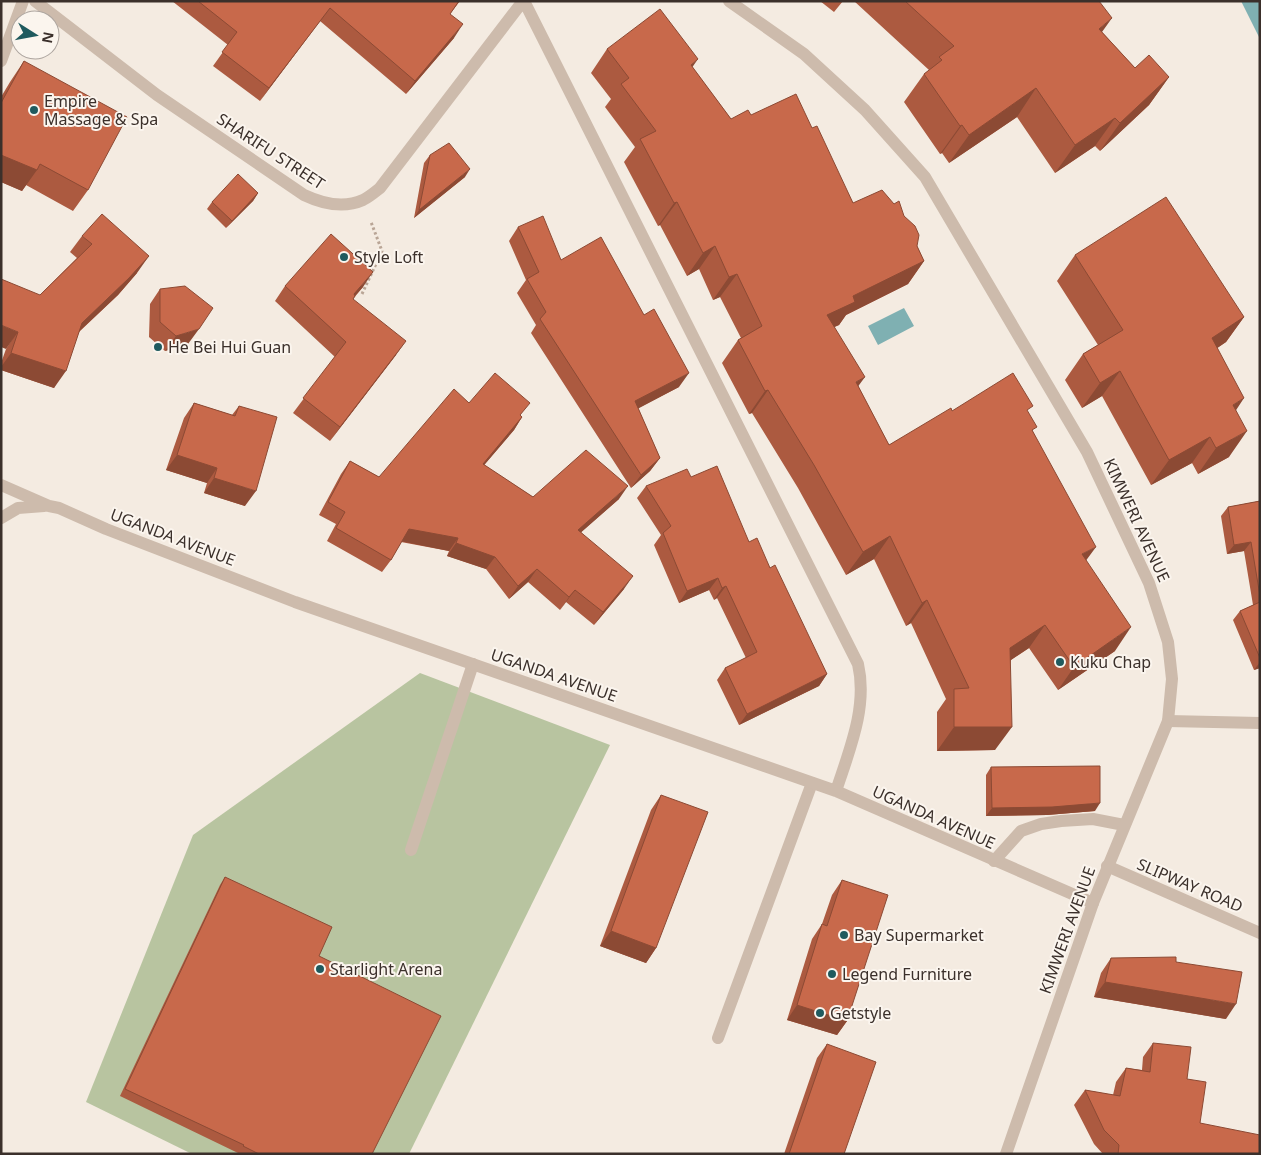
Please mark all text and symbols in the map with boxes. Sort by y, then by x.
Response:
north arrow [10,10,60,60]
text: N [38,30,59,45]
place label: Empire Massage & Spa [44,90,158,130]
marker: Empire Massage & Spa [28,104,40,116]
street label: SHARIFU STREET [213,108,329,194]
place label: Style Loft [354,246,424,268]
marker: Style Loft [338,251,350,263]
place label: He Bei Hui Guan [168,336,291,358]
marker: He Bei Hui Guan [152,341,164,353]
street label: KIMWERI AVENUE [1099,455,1175,585]
street label: UGANDA AVENUE [107,503,239,571]
street label: UGANDA AVENUE [488,643,620,707]
place label: Kuku Chap [1070,651,1151,673]
marker: Kuku Chap [1054,656,1066,668]
street label: UGANDA AVENUE [869,780,999,854]
street label: SLIPWAY ROAD [1134,853,1246,917]
street label: KIMWERI AVENUE [1034,863,1100,997]
place label: Bay Supermarket [854,924,984,946]
marker: Bay Supermarket [838,929,850,941]
place label: Starlight Arena [330,958,442,980]
marker: Starlight Arena [314,963,326,975]
place label: Legend Furniture [842,963,972,985]
marker: Legend Furniture [826,968,838,980]
place label: Getstyle [830,1002,891,1024]
marker: Getstyle [814,1007,826,1019]

